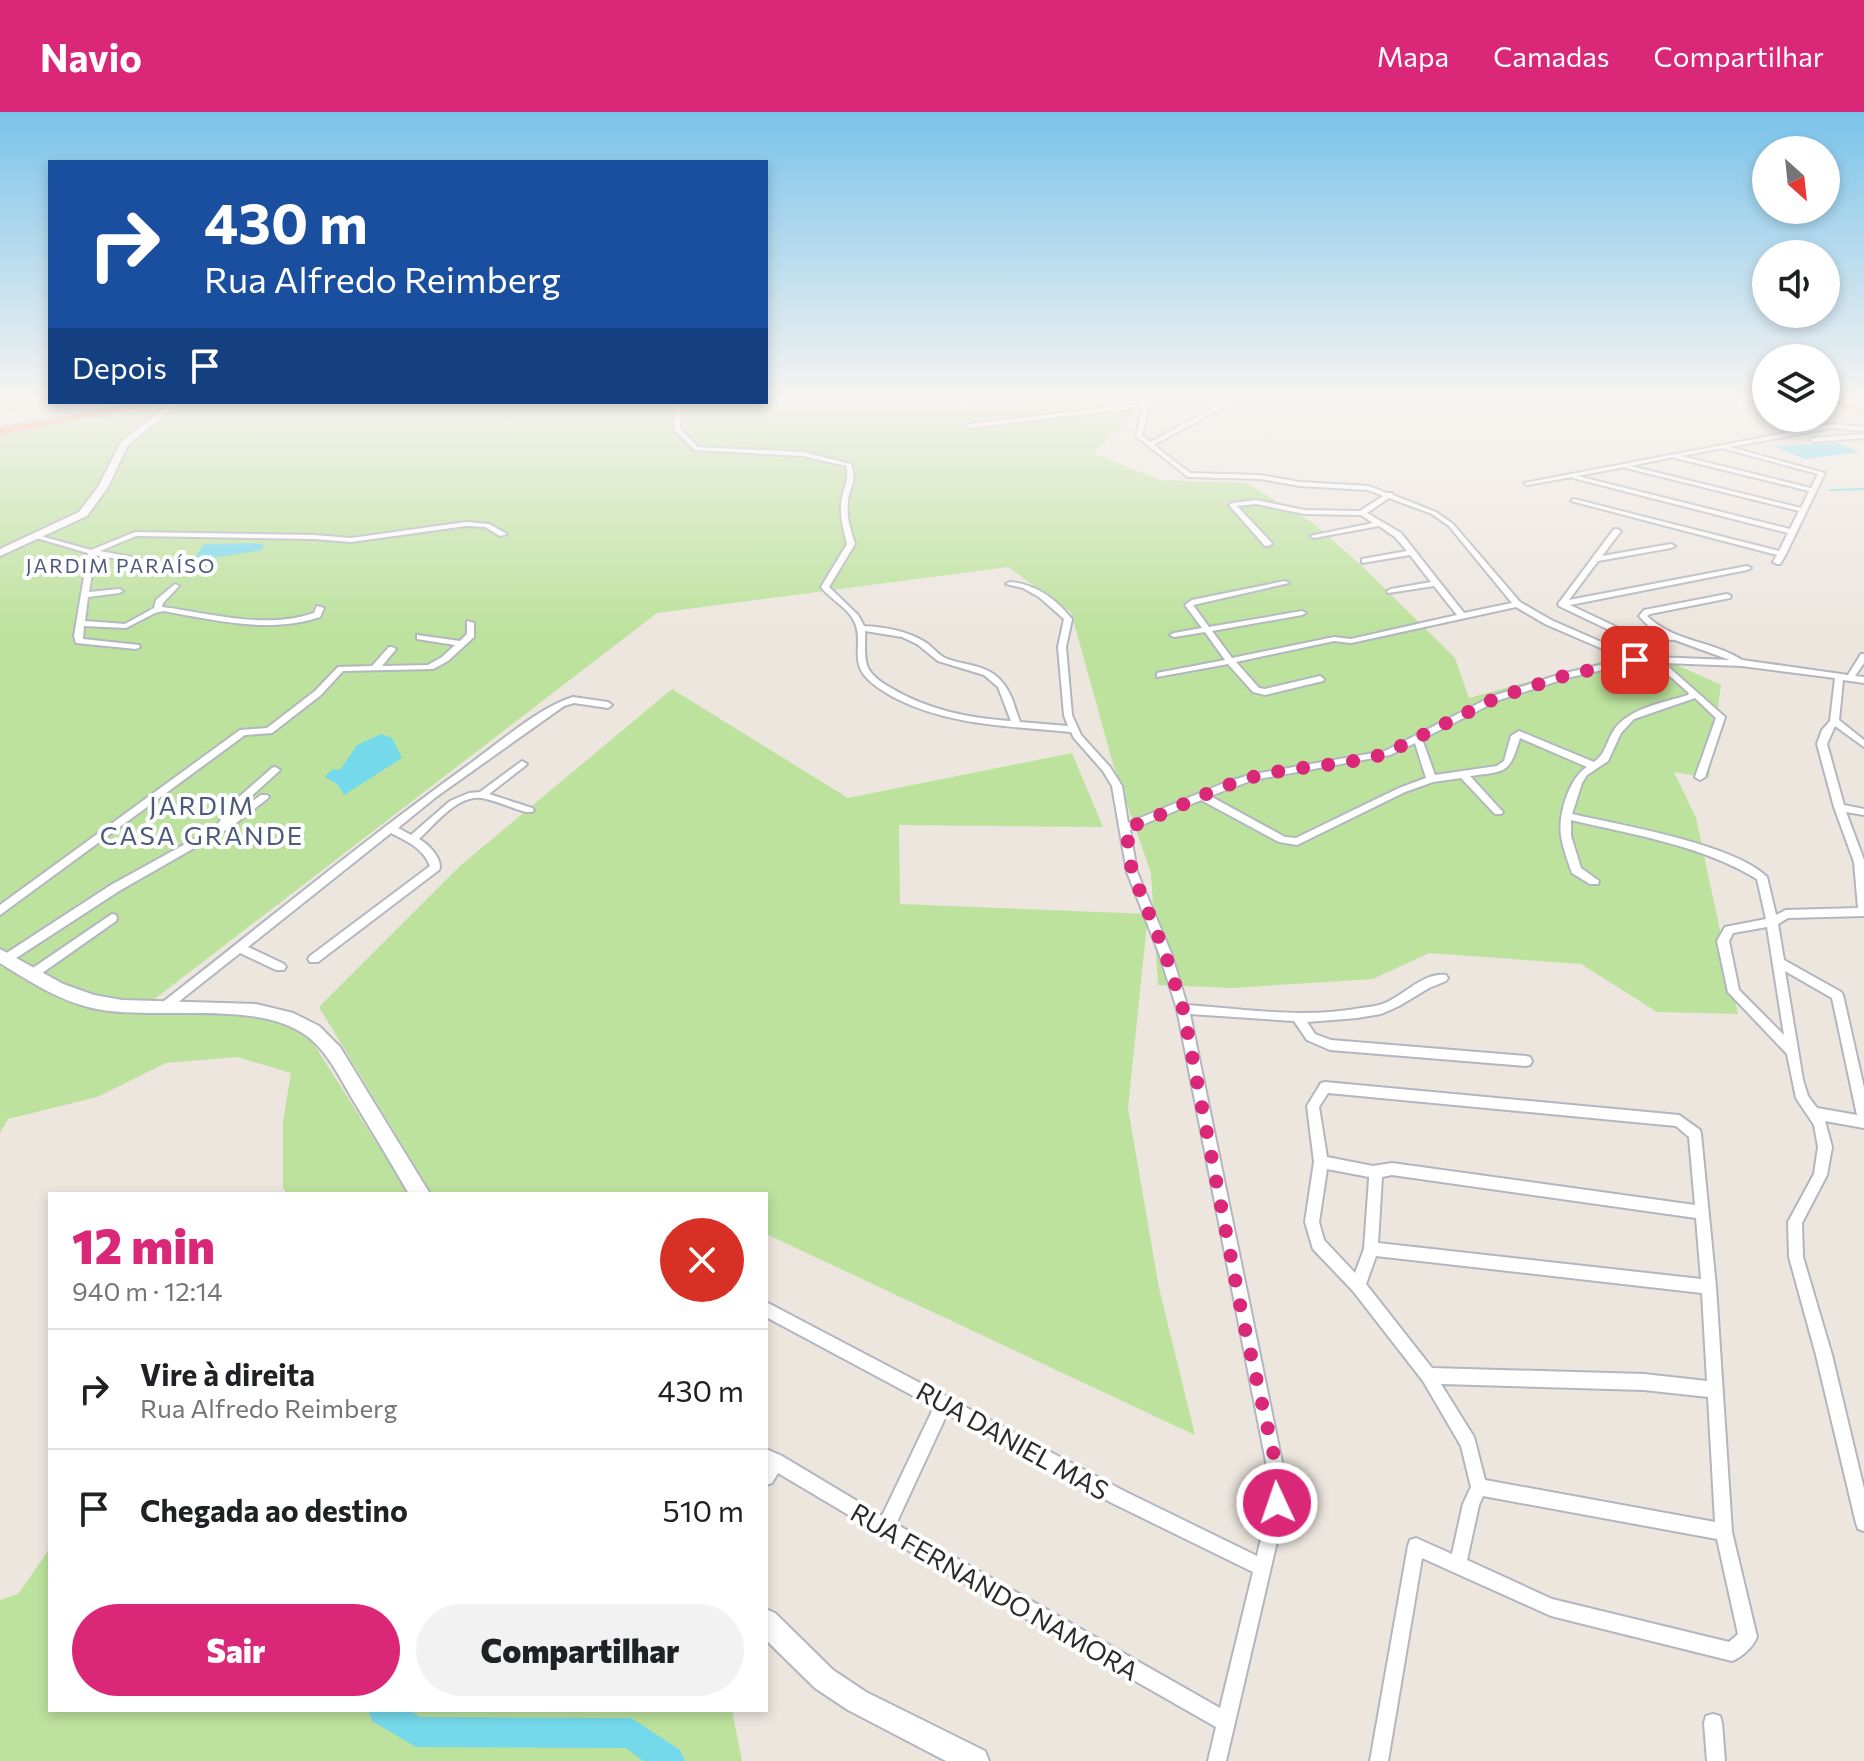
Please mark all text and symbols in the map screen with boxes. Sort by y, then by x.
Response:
text: Navio [40,33,142,80]
text: Mapa [1377,39,1449,73]
text: Camadas [1493,39,1610,73]
text: Compartilhar [1654,39,1824,73]
north arrow [1752,136,1840,224]
map controls [1752,136,1840,432]
text: 430 m [204,187,368,256]
icon: right [72,192,176,296]
button: sound [1752,240,1840,328]
text: Rua Alfredo Reimberg [204,256,561,300]
icon: arrive [183,344,227,388]
button: layers [1752,344,1840,432]
text: Depois [72,348,167,385]
district label: JARDIM PARAÍSO [26,553,216,577]
pin [1601,626,1669,694]
icon: arrive [1613,638,1657,682]
district label: JARDIM CASA GRANDE [100,789,304,850]
text: 12 min [72,1215,215,1274]
button: close [660,1218,744,1302]
text: 940 m · 12:14 [72,1275,223,1306]
text: Vire à direita [140,1355,315,1392]
icon: right [72,1367,116,1411]
text: 430 m [657,1371,744,1408]
street label: RUA DANIEL MAS [912,1374,1114,1506]
text: Rua Alfredo Reimberg [140,1392,398,1423]
position arrow [1235,1461,1319,1545]
icon: arrive [72,1487,116,1531]
text: Chegada ao destino [140,1491,408,1528]
text: 510 m [662,1491,744,1528]
street label: RUA FERNANDO NAMORA [846,1496,1144,1686]
button: Sair [72,1604,400,1696]
button: Compartilhar [416,1604,744,1696]

